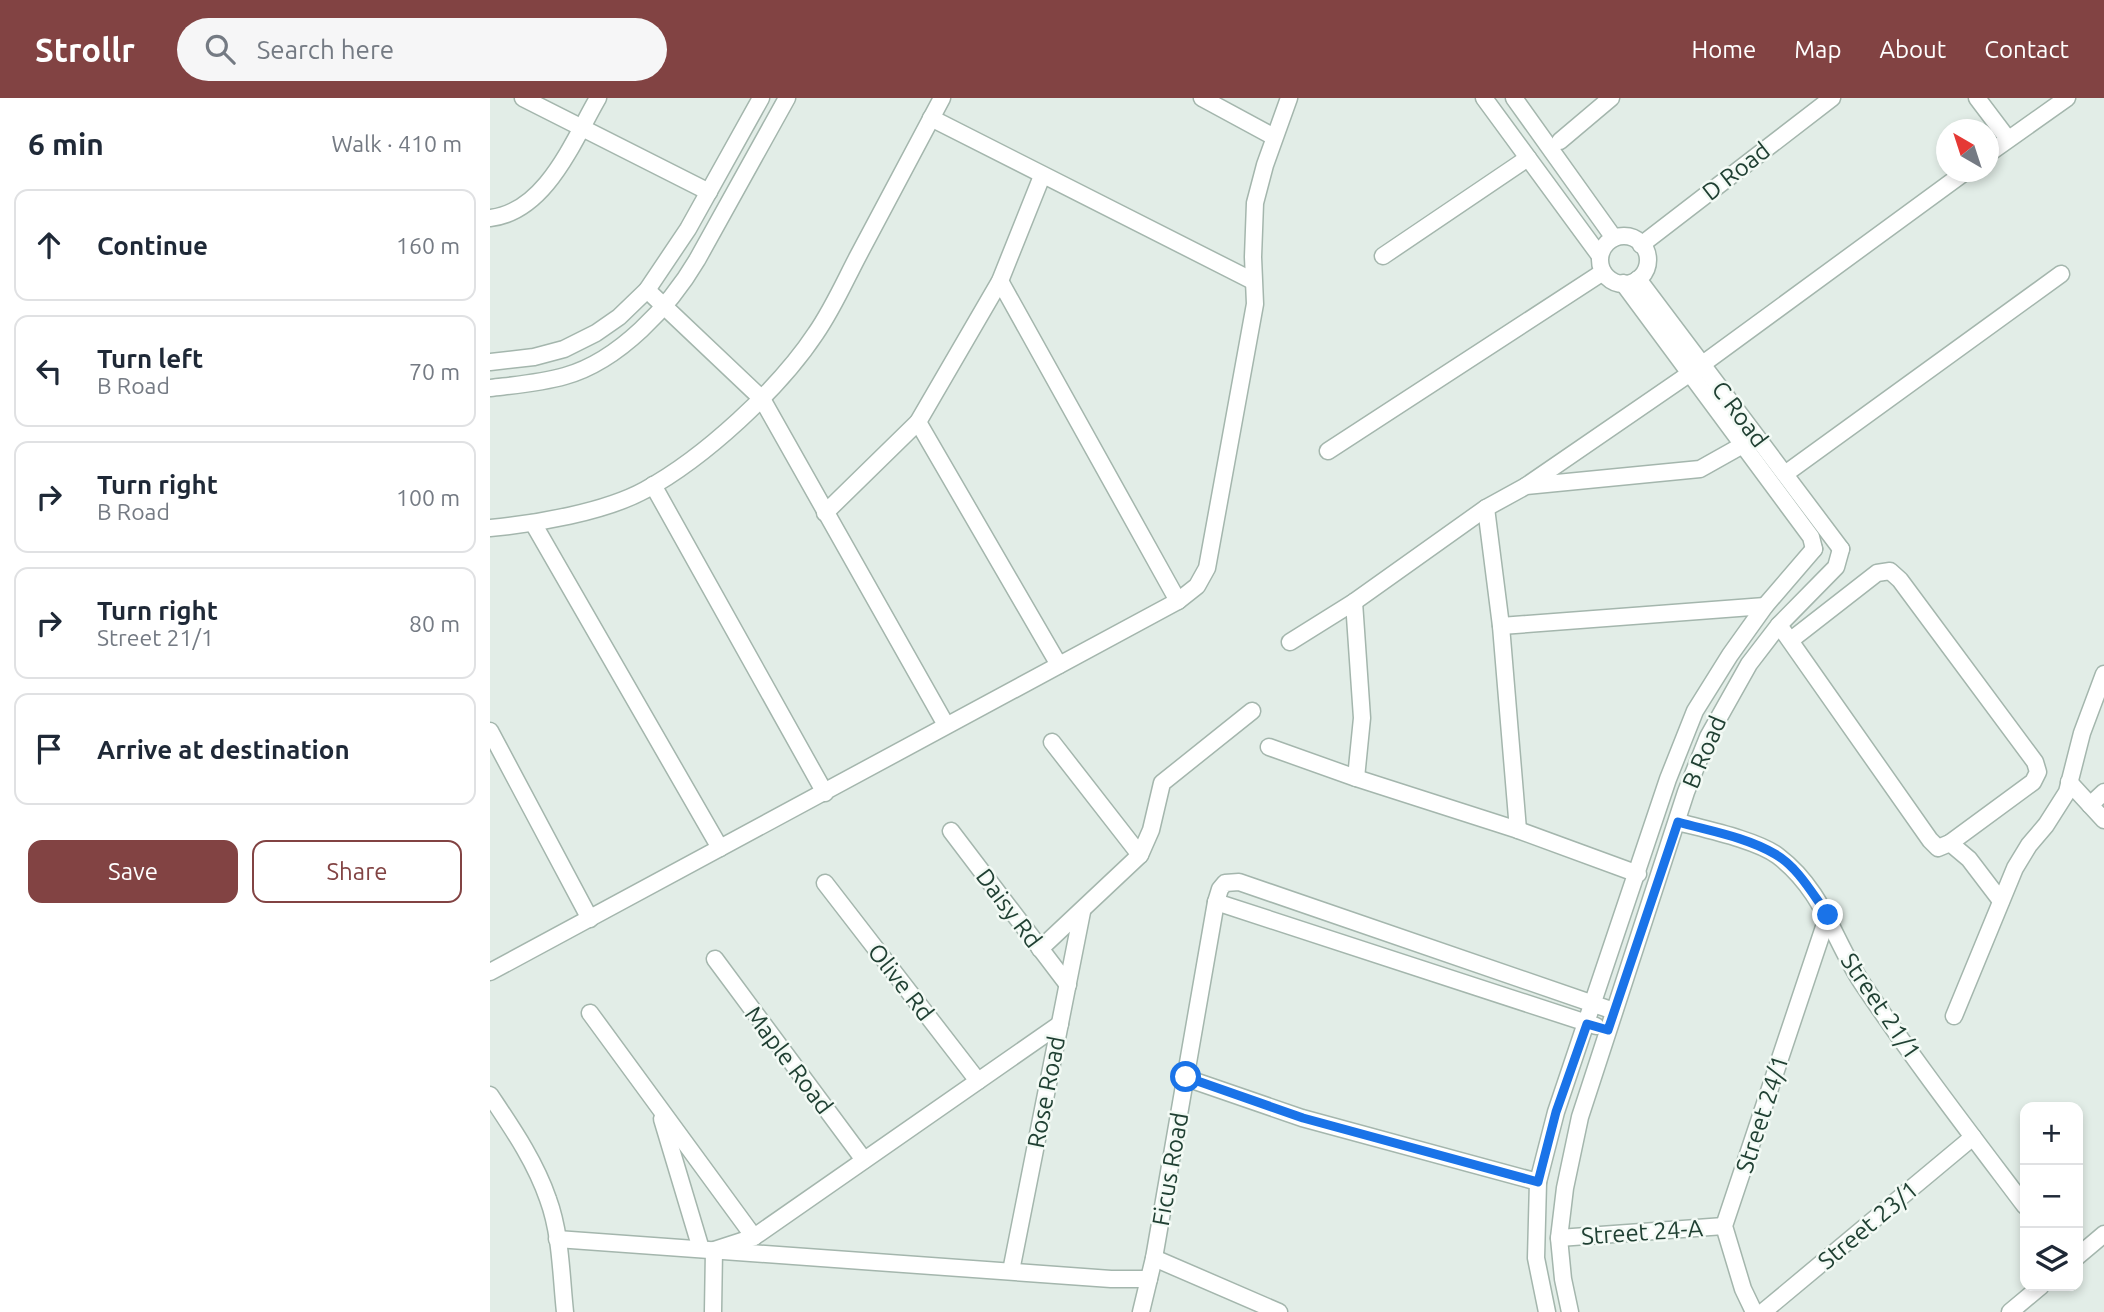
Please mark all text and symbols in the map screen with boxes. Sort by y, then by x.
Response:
search box [177,18,667,81]
icon: search [201,30,239,68]
text: Strollr [35,31,135,68]
text: Search here [257,35,394,64]
text: Home [1691,36,1756,63]
text: Map [1794,36,1841,63]
text: About [1879,36,1946,63]
text: Contact [1984,36,2069,63]
north arrow [1936,119,1999,182]
text: 6 min [28,127,104,161]
text: Walk · 410 m [331,131,462,156]
street label: D Road [1697,136,1775,206]
icon: ahead [30,226,68,264]
text: Continue [97,231,208,260]
text: 160 m [396,233,460,258]
text: Turn left [97,344,203,373]
icon: left [30,352,68,390]
text: 70 m [409,359,460,384]
text: B Road [97,373,170,398]
street label: C Road [1706,376,1774,452]
text: Turn right [97,470,218,499]
icon: right [30,478,68,516]
text: 100 m [396,485,460,510]
text: B Road [97,499,170,524]
text: Turn right [97,596,218,625]
icon: right [30,604,68,642]
text: 80 m [409,611,460,636]
text: Street 21/1 [97,625,214,650]
street label: B Road [1677,712,1731,792]
icon: arrive [30,730,68,768]
text: Arrive at destination [97,735,350,764]
button: Save [28,840,238,903]
button: Share [252,840,462,903]
street label: Daisy Rd [971,863,1047,953]
route end [1812,899,1843,930]
street label: Olive Rd [863,938,939,1026]
street label: Street 21/1 [1836,948,1926,1064]
street label: Maple Road [740,1001,838,1119]
street label: Rose Road [1022,1034,1070,1150]
street label: Street 24/1 [1730,1052,1794,1176]
route start [1170,1061,1201,1092]
map controls [2020,1102,2083,1291]
button: + [2020,1102,2083,1165]
street label: Ficus Road [1147,1110,1193,1228]
button: − [2020,1165,2083,1228]
street label: Street 23/1 [1813,1175,1923,1275]
street label: Street 24-A [1580,1214,1704,1250]
button: layers [2020,1228,2083,1291]

